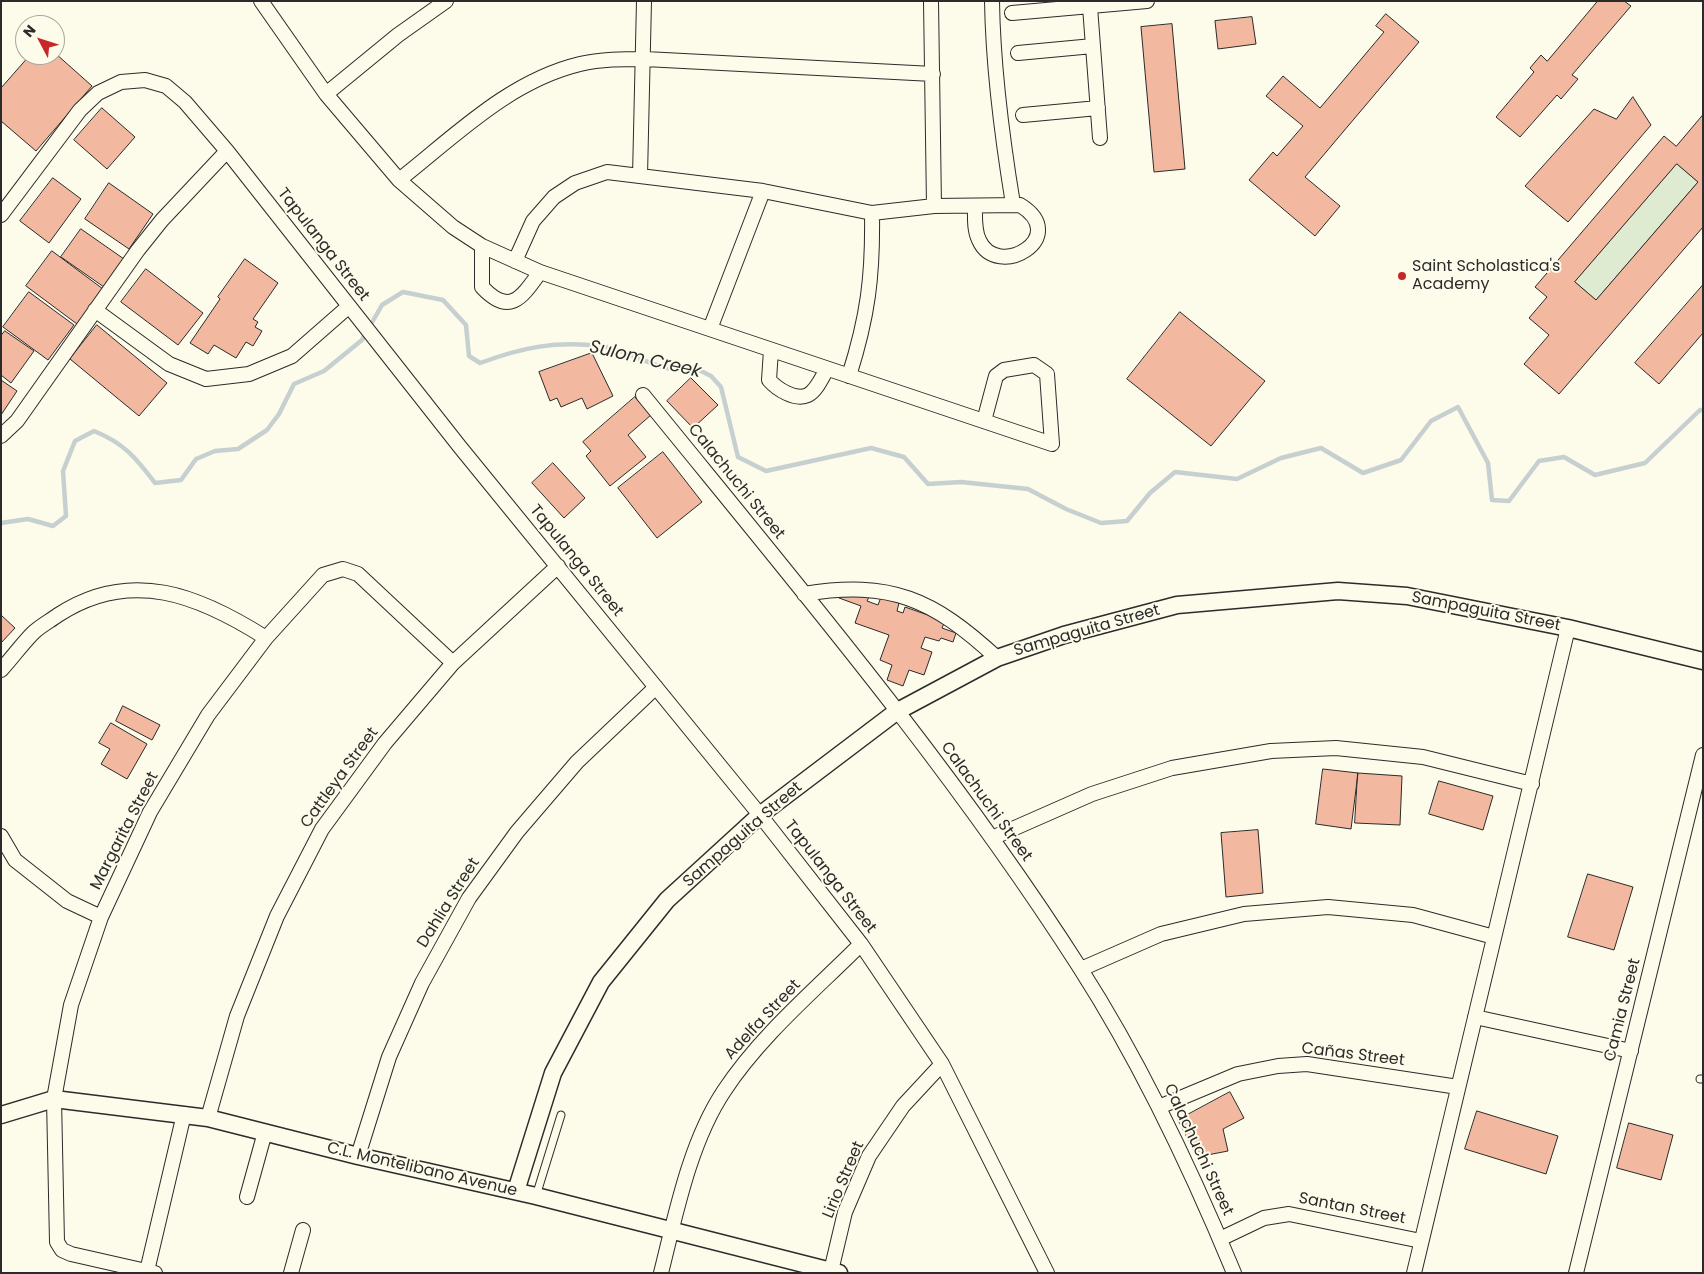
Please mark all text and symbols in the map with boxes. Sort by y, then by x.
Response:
north arrow [15,15,65,65]
text: N [18,21,40,41]
street label: Tapulanga Street [273,185,373,305]
place label: Saint Scholastica's Academy [1412,257,1560,295]
marker: Saint Scholastica's Academy [1396,270,1408,282]
water label: Sulom Creek [587,337,703,383]
street label: Calachuchi Street [684,420,788,544]
street label: Tapulanga Street [525,501,627,621]
street label: Sampaguita Street [1410,588,1562,636]
street label: Sampaguita Street [1012,601,1162,661]
street label: Cattleya Street [297,724,383,832]
street label: Calachuchi Street [936,738,1036,866]
street label: Margarita Street [87,769,163,893]
street label: Sampaguita Street [680,778,806,892]
street label: Tapulanga Street [780,817,880,937]
street label: Dahlia Street [414,855,484,951]
street label: Camia Street [1601,956,1645,1064]
street label: Adelfa Street [721,976,805,1064]
street label: Cañas Street [1300,1039,1406,1071]
street label: Calachuchi Street [1159,1081,1237,1219]
street label: Lirio Street [819,1138,869,1222]
street label: C.L. Montelibano Avenue [325,1139,519,1201]
street label: Santan Street [1297,1189,1407,1229]

